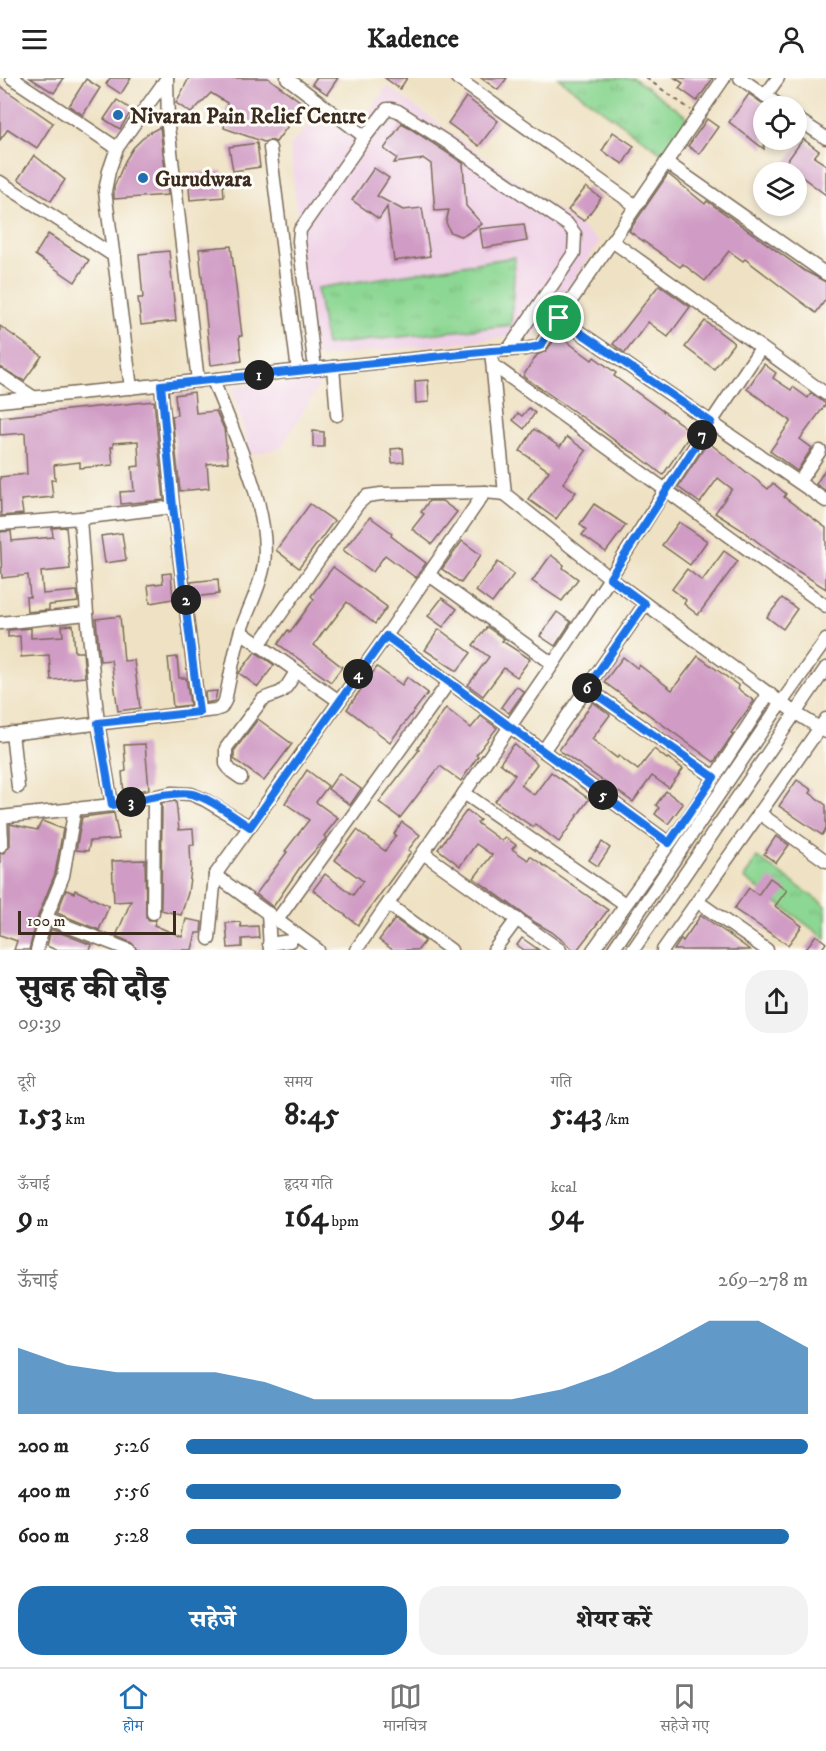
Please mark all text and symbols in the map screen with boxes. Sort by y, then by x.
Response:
text: Kadence [367,22,459,56]
icon: menu [18,23,51,56]
icon: person [775,23,808,56]
map controls [753,96,807,216]
button: locate [753,96,807,150]
place label: Nivaran Pain Relief Centre [130,103,366,130]
marker: Nivaran Pain Relief Centre [111,108,125,122]
button: layers [753,162,807,216]
place label: Gurudwara [155,166,252,193]
marker: Gurudwara [136,171,150,185]
pin [533,292,584,343]
icon: arrive [542,301,575,334]
pin: 1 [244,360,274,390]
text: 1 [256,365,262,385]
pin: 7 [687,420,717,450]
text: 7 [698,425,706,445]
pin: 2 [171,585,201,615]
text: 2 [182,590,190,610]
pin: 4 [343,659,373,689]
text: 4 [353,664,363,684]
pin: 6 [572,673,602,703]
text: 6 [583,678,591,698]
pin: 5 [588,780,618,810]
text: 5 [599,785,607,805]
pin: 3 [116,787,146,817]
text: 3 [128,792,134,812]
scale bar [18,908,176,935]
text: 100 m [27,911,66,931]
text: सुबह की दौड़ [18,968,168,1009]
button: share [745,970,808,1033]
text: 09:39 [18,1011,61,1036]
text: दूरी [18,1072,35,1092]
text: समय [284,1072,313,1092]
text: गति [551,1072,572,1092]
text: 1.53 [18,1097,62,1134]
text: 8:45 [284,1097,339,1134]
text: 5:43 [551,1097,602,1134]
text: km [62,1109,85,1129]
text: /km [602,1109,630,1129]
text: ऊँचाई [18,1174,50,1194]
text: हृदय गति [284,1174,333,1194]
text: kcal [551,1177,577,1197]
text: 94 [551,1197,583,1234]
text: 9 [18,1199,33,1236]
text: 164 [284,1199,328,1236]
text: m [33,1211,48,1231]
text: bpm [328,1211,359,1231]
text: 269–278 m [718,1268,808,1293]
text: ऊँचाई [18,1269,57,1294]
text: 200 m [18,1434,69,1459]
text: 5:26 [114,1434,149,1459]
text: 400 m [18,1479,70,1504]
text: 5:56 [114,1479,150,1504]
text: 600 m [18,1524,69,1549]
text: 5:28 [114,1524,149,1549]
button: सहेजें [18,1586,407,1655]
button: शेयर करें [419,1586,808,1655]
tab: होम [117,1680,150,1741]
tab: मानचित्र [383,1680,427,1741]
tab: सहेजे गए [660,1680,709,1741]

